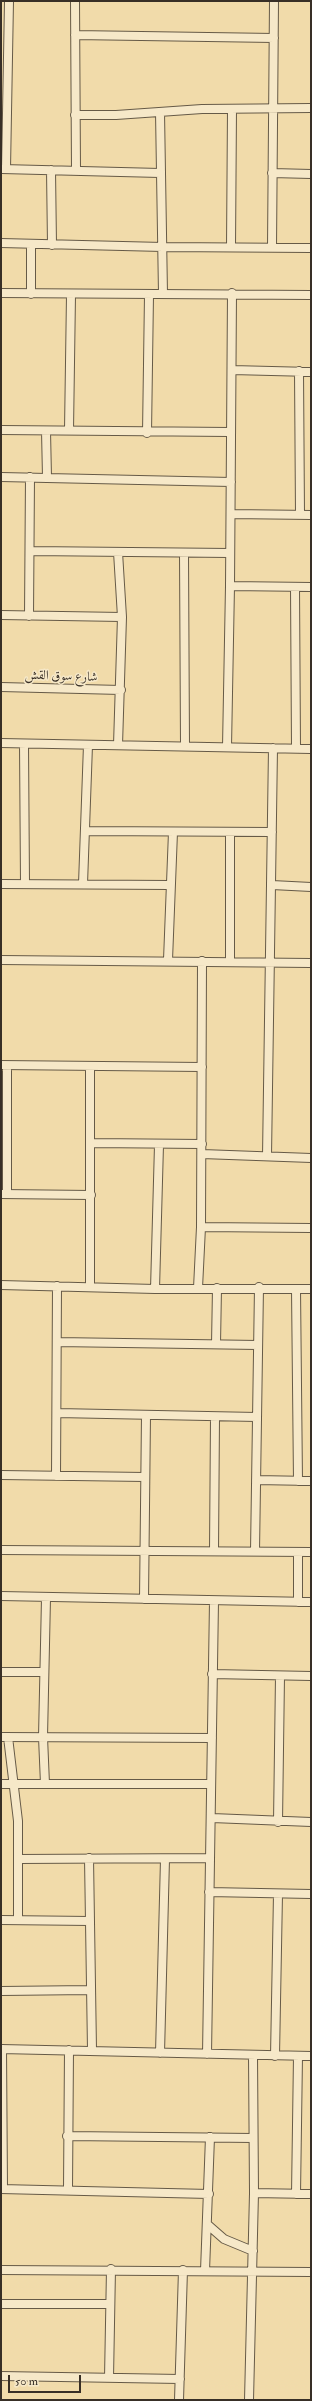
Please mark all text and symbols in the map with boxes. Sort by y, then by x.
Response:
street label: شارع سوق القش [24,668,98,686]
scale bar [10,2367,83,2393]
text: 50 m [15,2374,38,2389]

